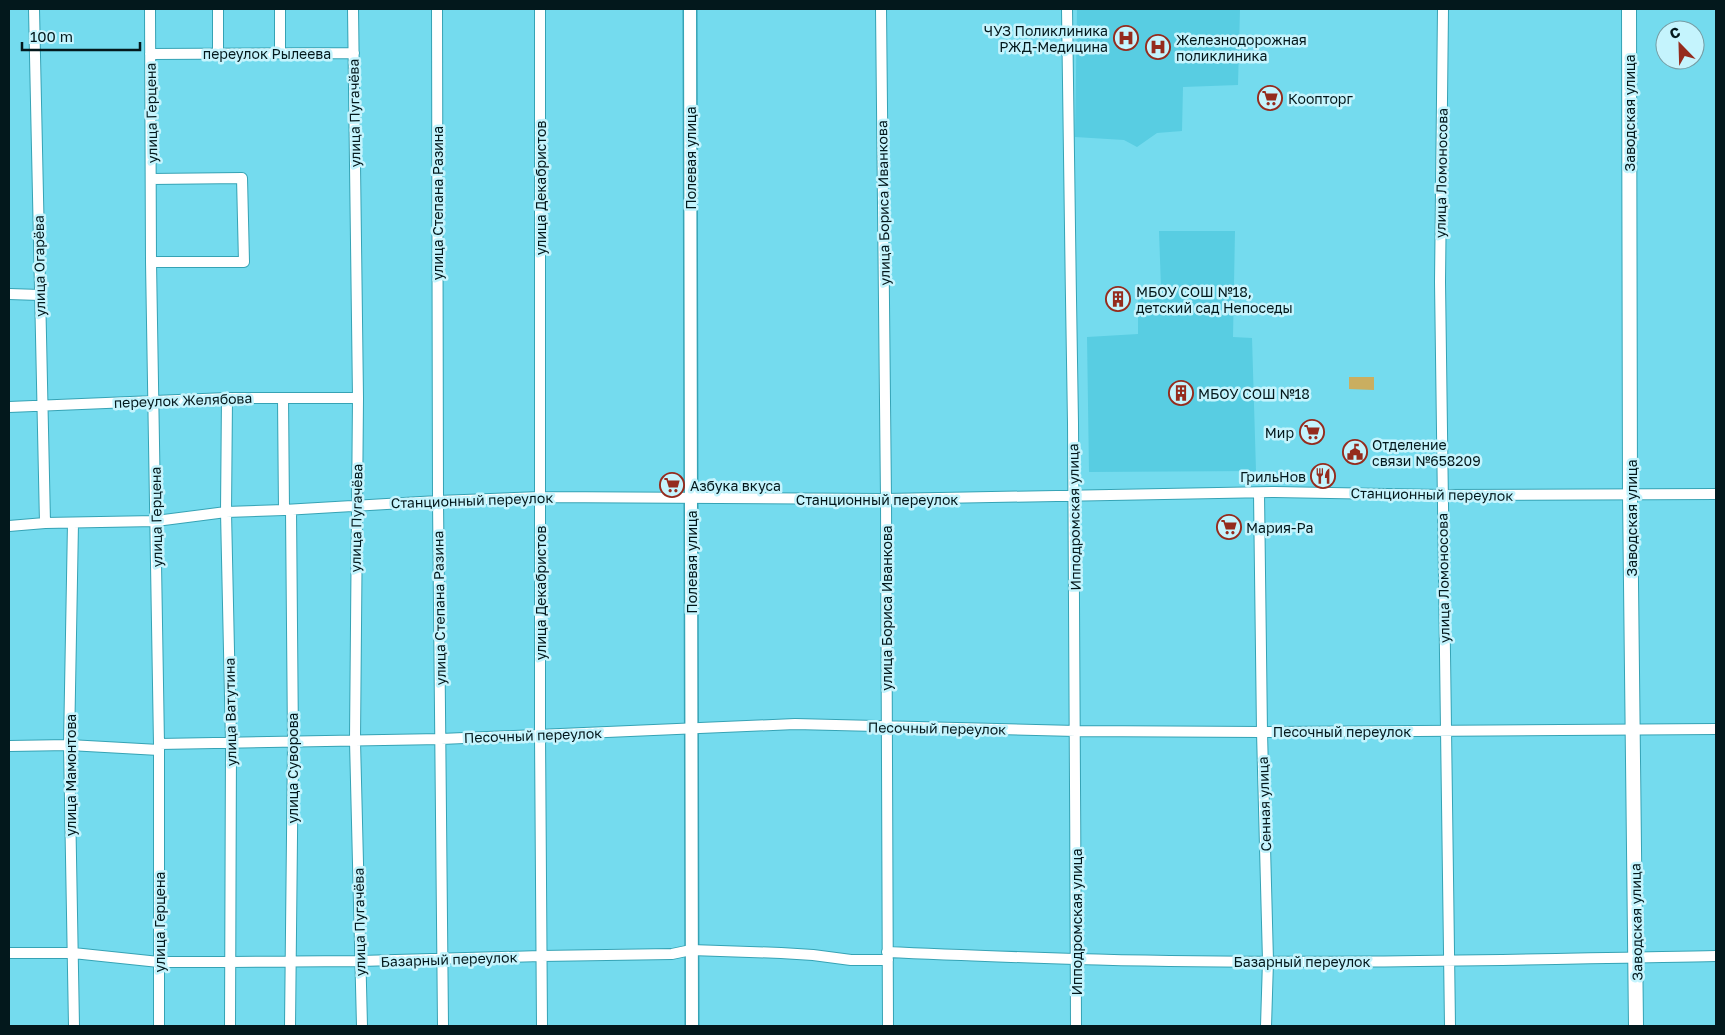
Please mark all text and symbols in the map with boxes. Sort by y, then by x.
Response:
scale bar [22,20,140,52]
north arrow [1655,20,1705,70]
place label: ЧУЗ Поликлиника РЖД-Медицина [984,22,1108,55]
text: С [1667,23,1683,42]
hospital icon: ЧУЗ Поликлиника РЖД-Медицина [1113,25,1139,51]
text: 100 m [30,27,73,45]
place label: Железнодорожная поликлиника [1176,31,1307,64]
hospital icon: Железнодорожная поликлиника [1145,34,1171,60]
street label: переулок Рылеева [203,45,331,62]
street label: Заводская улица [1621,54,1638,172]
street label: улица Пугачёва [345,59,363,167]
street label: улица Герцена [142,62,160,164]
supermarket icon: Коопторг [1257,85,1283,111]
place label: Коопторг [1288,90,1353,107]
street label: Полевая улица [682,106,699,210]
street label: улица Ломоносова [1431,108,1451,238]
street label: улица Бориса Иванкова [873,120,893,286]
street label: улица Декабристов [532,121,549,255]
street label: улица Степана Разина [429,126,446,280]
street label: улица Огарёва [30,215,48,317]
place label: МБОУ СОШ №18, детский сад Непоседы [1136,283,1293,316]
building icon: МБОУ СОШ №18, детский сад Непоседы [1105,286,1131,312]
building icon: МБОУ СОШ №18 [1168,380,1194,406]
place label: МБОУ СОШ №18 [1198,385,1310,402]
street label: переулок Желябова [113,389,253,411]
supermarket icon: Мир [1299,419,1325,445]
place label: Мир [1265,424,1294,441]
place label: Отделение связи №658209 [1372,436,1481,469]
public building icon: Отделение связи №658209 [1342,439,1368,465]
street label: Ипподромская улица [1064,443,1084,591]
street label: Заводская улица [1623,459,1640,577]
restaurant icon: ГрильНов [1310,463,1336,489]
street label: улица Пугачёва [347,464,365,572]
street label: улица Герцена [147,466,165,568]
place label: ГрильНов [1240,468,1306,485]
supermarket icon: Азбука вкуса [659,472,685,498]
place label: Азбука вкуса [690,477,781,494]
street label: Станционный переулок [1351,484,1513,504]
street label: Станционный переулок [390,489,554,511]
street label: Станционный переулок [796,491,958,508]
street label: Полевая улица [683,510,700,614]
street label: улица Ломоносова [1433,513,1453,643]
supermarket icon: Мария-Ра [1216,514,1242,540]
place label: Мария-Ра [1246,519,1313,536]
street label: улица Бориса Иванкова [878,525,895,691]
street label: улица Декабристов [532,526,549,660]
street label: улица Степана Разина [429,531,449,685]
street label: улица Ватутина [221,657,239,767]
street label: улица Суворова [284,712,301,824]
street label: улица Мамонтова [62,714,79,836]
street label: Песочный переулок [868,718,1006,738]
street label: Песочный переулок [1273,723,1411,740]
street label: Песочный переулок [464,724,602,746]
street label: Сенная улица [1254,756,1274,852]
street label: Ипподромская улица [1068,848,1085,996]
street label: Заводская улица [1626,863,1646,981]
street label: улица Пугачёва [350,868,368,976]
street label: улица Герцена [151,872,168,972]
street label: Базарный переулок [380,948,518,970]
street label: Базарный переулок [1233,953,1371,970]

